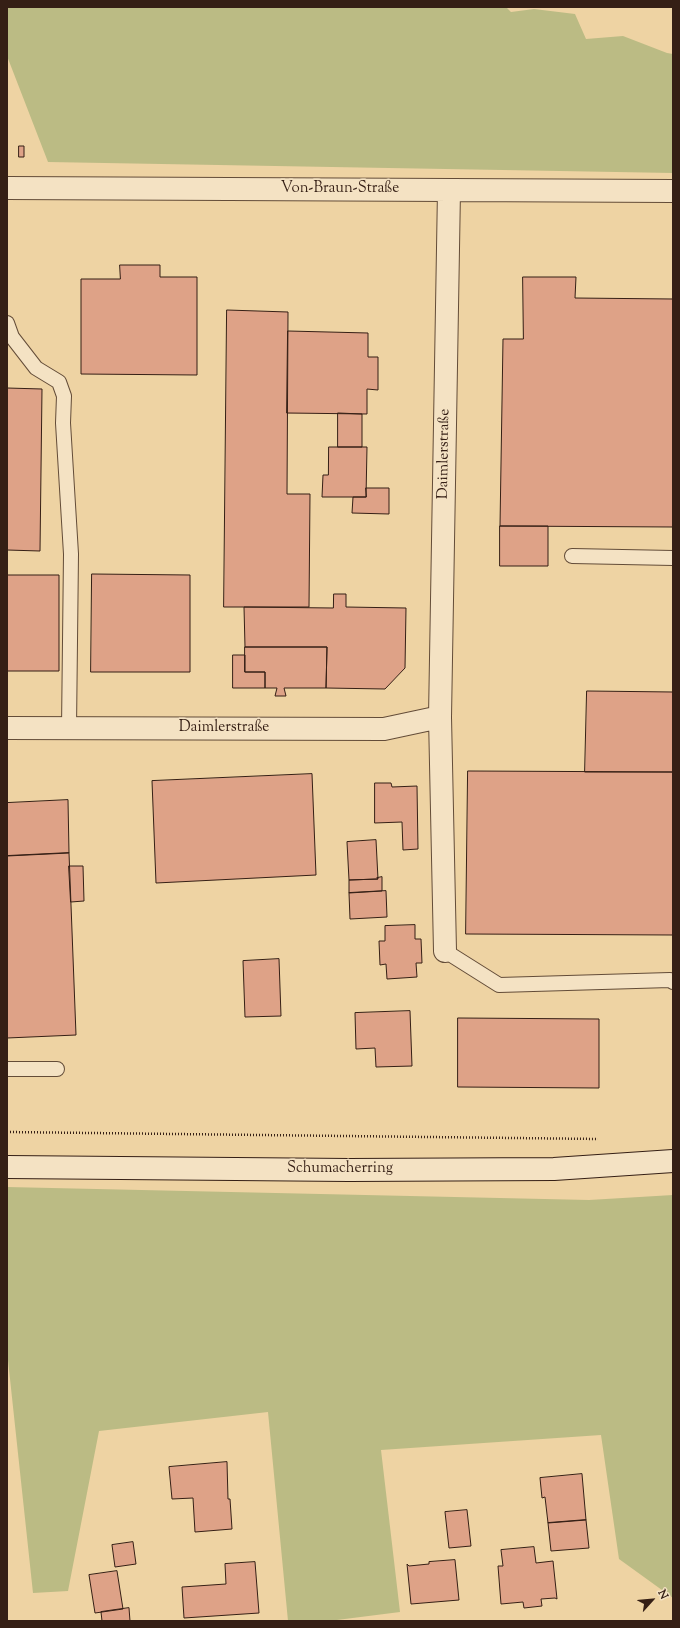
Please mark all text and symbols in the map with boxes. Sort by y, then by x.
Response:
street label: Von-Braun-Straße [281,180,399,198]
street label: Daimlerstraße [435,409,455,499]
street label: Daimlerstraße [179,719,269,737]
street label: Schumacherring [287,1160,393,1178]
north arrow [632,1580,672,1620]
text: N [654,1587,672,1602]

